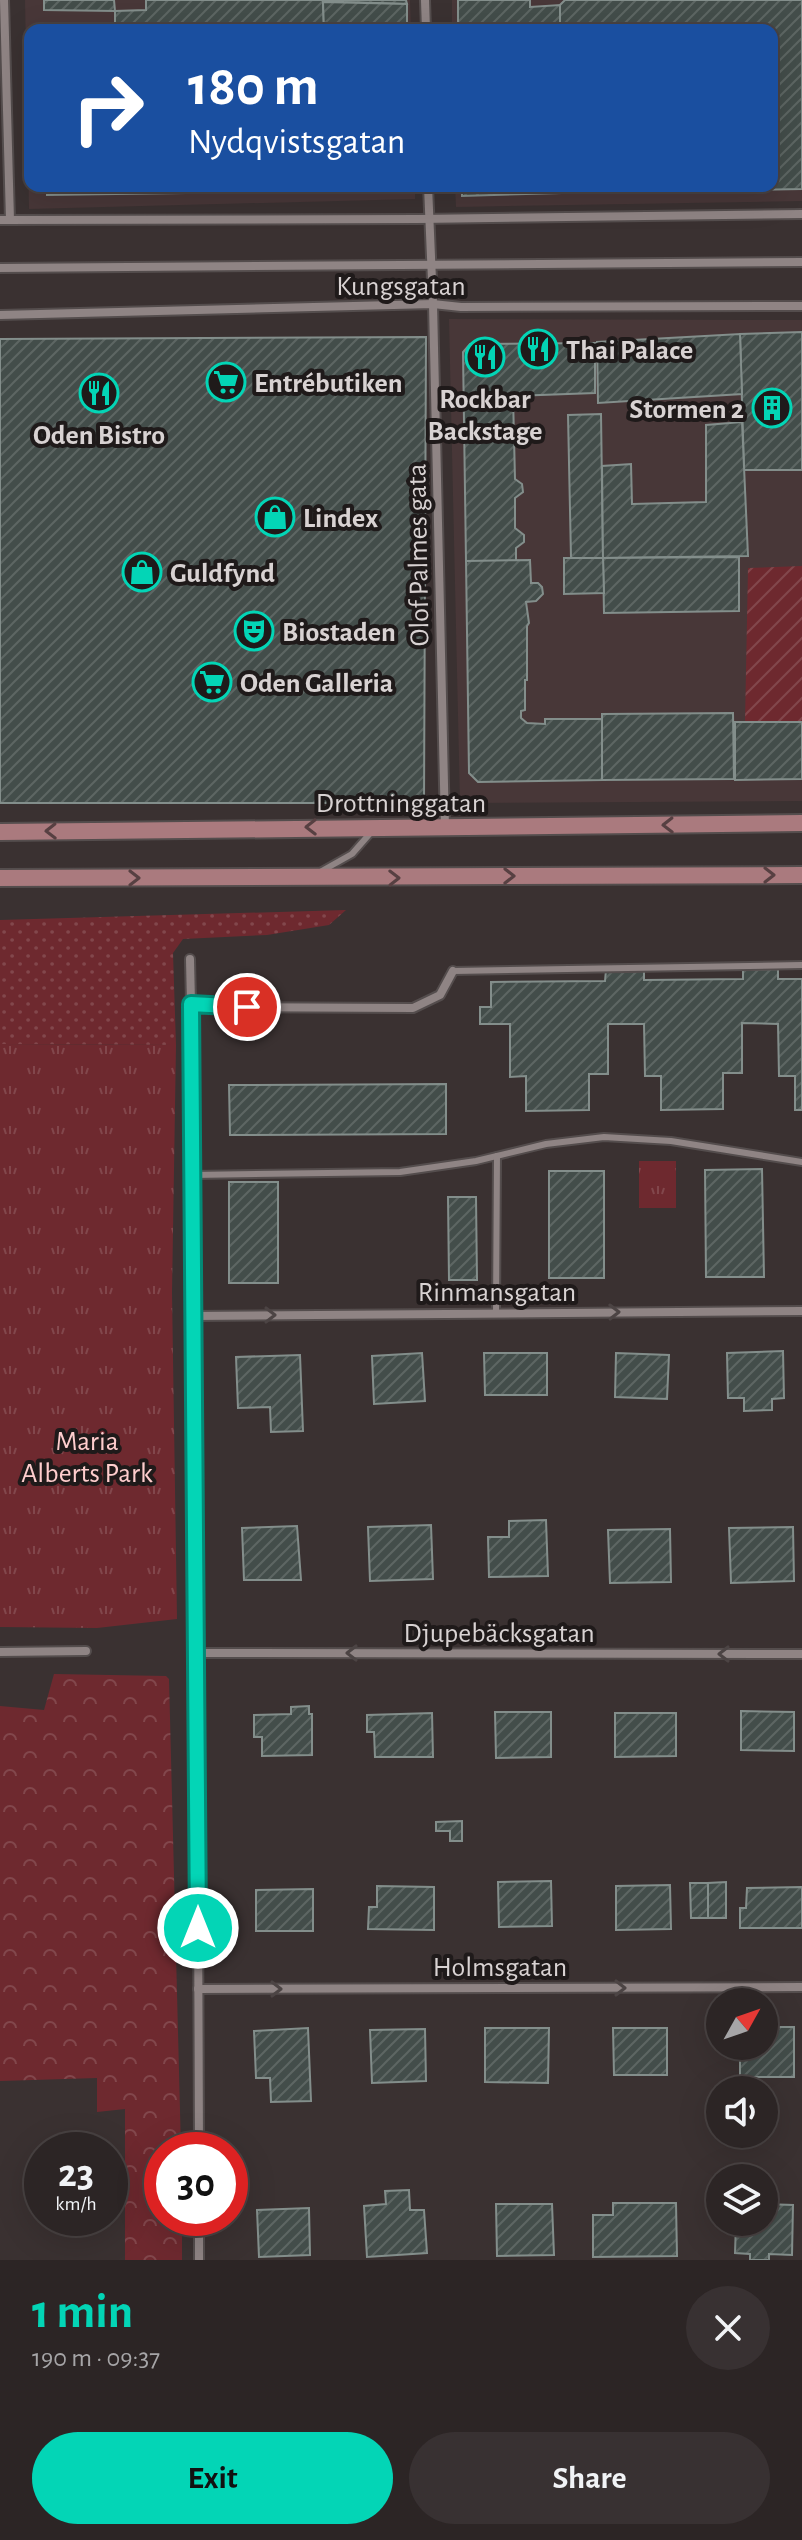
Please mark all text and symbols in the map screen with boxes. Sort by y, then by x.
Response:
icon: right [56,56,160,160]
text: 180 m [188,59,319,115]
text: Nydqvistsgatan [188,124,405,160]
street label: Kungsgatan [336,273,466,301]
restaurant icon: Thai Palace [517,328,559,370]
restaurant icon: Rockbar Backstage [464,336,506,378]
place label: Thai Palace [566,337,693,365]
supermarket icon: Entrébutiken [205,361,247,403]
place label: Entrébutiken [254,370,403,398]
restaurant icon: Oden Bistro [78,372,120,414]
place label: Rockbar Backstage [428,386,543,446]
building icon: Stormen 2 [751,387,793,429]
place label: Stormen 2 [629,396,744,424]
place label: Oden Bistro [33,422,165,450]
street label: Olof Palmes gata [403,463,435,647]
shop icon: Lindex [254,496,296,538]
place label: Lindex [303,505,378,533]
shop icon: Guldfynd [121,551,163,593]
place label: Guldfynd [170,560,275,588]
theatre icon: Biostaden [233,610,275,652]
place label: Biostaden [282,619,396,647]
supermarket icon: Oden Galleria [191,661,233,703]
place label: Oden Galleria [240,670,393,698]
street label: Drottninggatan [316,790,486,818]
one-way arrow [661,816,674,834]
one-way arrow [304,818,317,836]
one-way arrow [44,822,57,840]
one-way arrow [763,866,776,884]
one-way arrow [503,867,516,885]
one-way arrow [128,869,141,887]
one-way arrow [388,869,401,887]
pin [213,973,281,1041]
icon: arrive [225,985,269,1029]
street label: Rinmansgatan [418,1279,576,1307]
one-way arrow [608,1303,621,1321]
one-way arrow [264,1306,277,1324]
park label: Maria Alberts Park [21,1428,153,1488]
street label: Djupebäcksgatan [403,1620,595,1648]
one-way arrow [345,1644,358,1662]
one-way arrow [717,1645,730,1663]
position arrow [156,1886,240,1970]
street label: Holmsgatan [433,1954,567,1982]
one-way arrow [614,1979,627,1997]
one-way arrow [270,1980,283,1998]
north arrow [706,1988,778,2060]
map controls [706,1988,778,2236]
button: sound [706,2076,778,2148]
speed limit sign: 30 [144,2132,248,2236]
text: 23 [58,2154,94,2194]
button: layers [706,2164,778,2236]
text: km/h [55,2194,97,2214]
button: close [686,2286,770,2370]
text: 1 min [32,2289,133,2337]
text: 190 m · 09:37 [32,2345,160,2371]
button: Exit [32,2432,393,2524]
button: Share [409,2432,770,2524]

